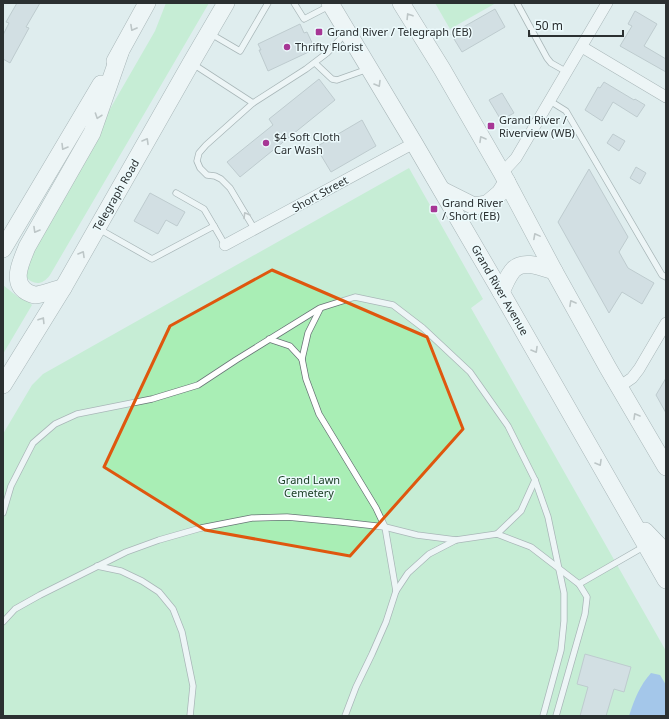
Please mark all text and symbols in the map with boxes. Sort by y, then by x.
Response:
scale bar [529,12,623,38]
one-way arrow [406,13,414,20]
text: 50 m [535,17,563,34]
one-way arrow [131,24,138,31]
place label: Grand River / Telegraph (EB) [327,24,472,39]
marker: Grand River / Telegraph (EB) [314,27,324,37]
place label: Thrifty Florist [295,39,363,54]
marker: Thrifty Florist [282,42,292,52]
one-way arrow [374,80,381,87]
place label: Grand River / Riverview (WB) [499,112,575,140]
one-way arrow [94,113,102,120]
marker: Grand River / Riverview (WB) [486,121,496,131]
place label: $4 Soft Cloth Car Wash [274,129,340,157]
one-way arrow [480,136,487,144]
one-way arrow [142,138,149,145]
marker: $4 Soft Cloth Car Wash [261,138,271,148]
one-way arrow [61,143,68,150]
street label: Telegraph Road [89,156,142,233]
street label: Short Street [289,172,350,215]
place label: Grand River / Short (EB) [442,195,503,223]
marker: Grand River / Short (EB) [429,204,439,214]
one-way arrow [243,212,251,219]
one-way arrow [34,226,41,234]
one-way arrow [534,233,541,241]
street label: Grand River Avenue [468,242,533,338]
one-way arrow [77,251,84,258]
one-way arrow [570,300,577,307]
one-way arrow [38,317,45,324]
one-way arrow [530,346,537,353]
one-way arrow [633,413,641,420]
one-way arrow [594,459,601,466]
park label: Grand Lawn Cemetery [278,472,340,500]

